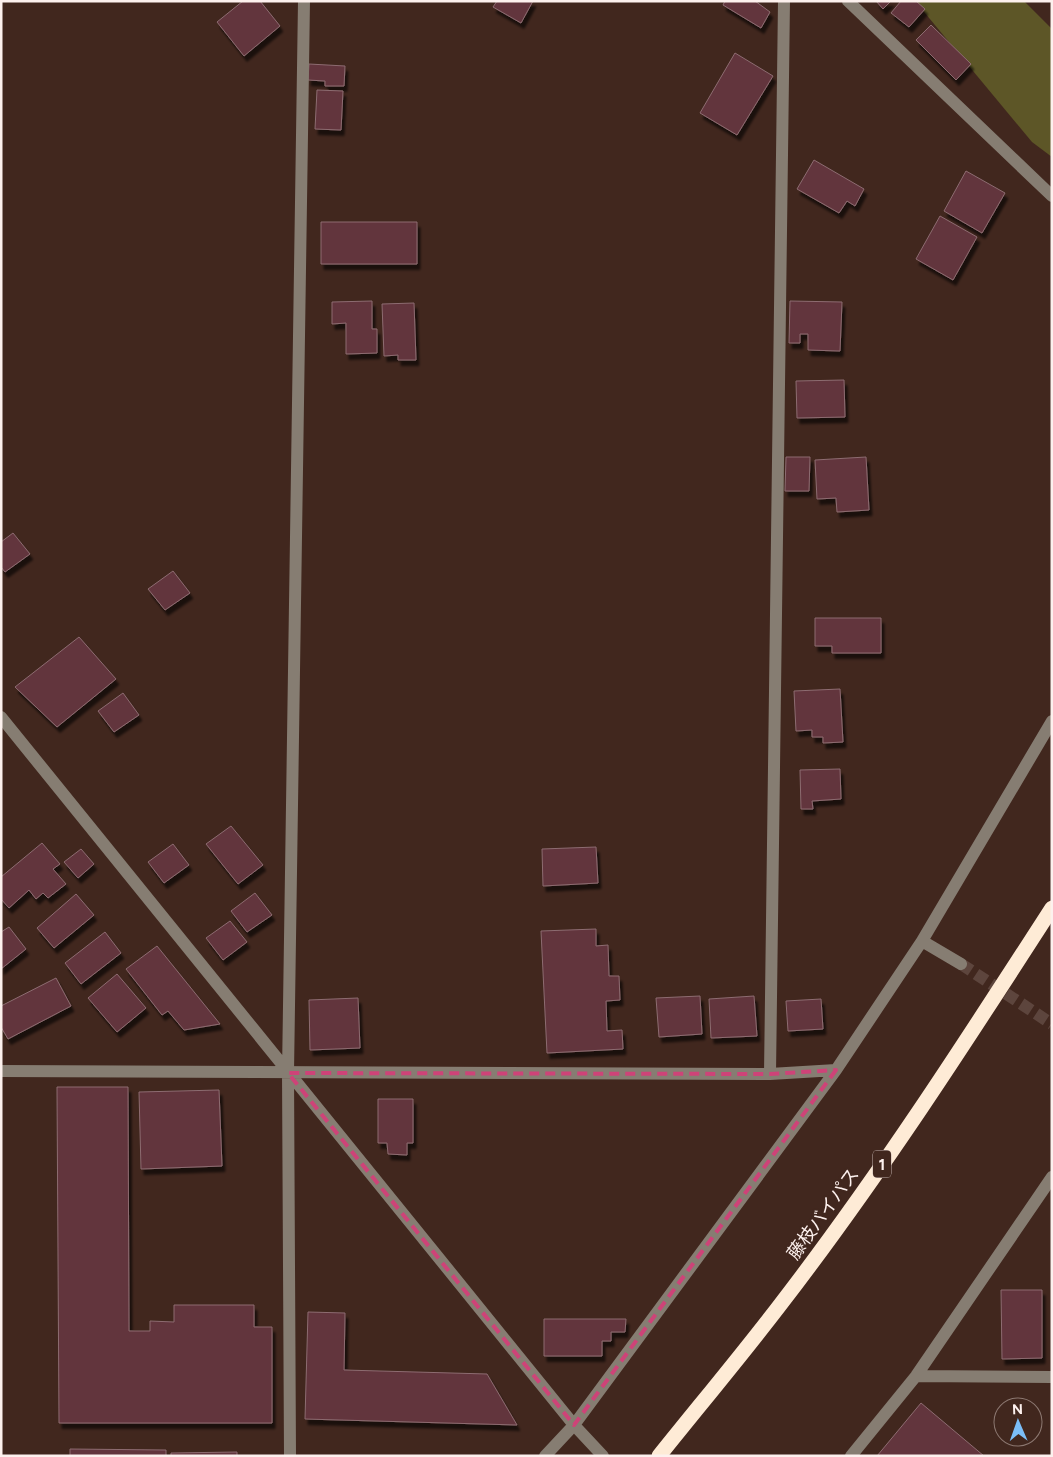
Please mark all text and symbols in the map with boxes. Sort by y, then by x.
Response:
road number: 1 [873,1150,891,1178]
street label: 藤枝バイパス [782,1164,864,1264]
north arrow [993,1397,1043,1447]
text: N [1012,1401,1023,1418]

